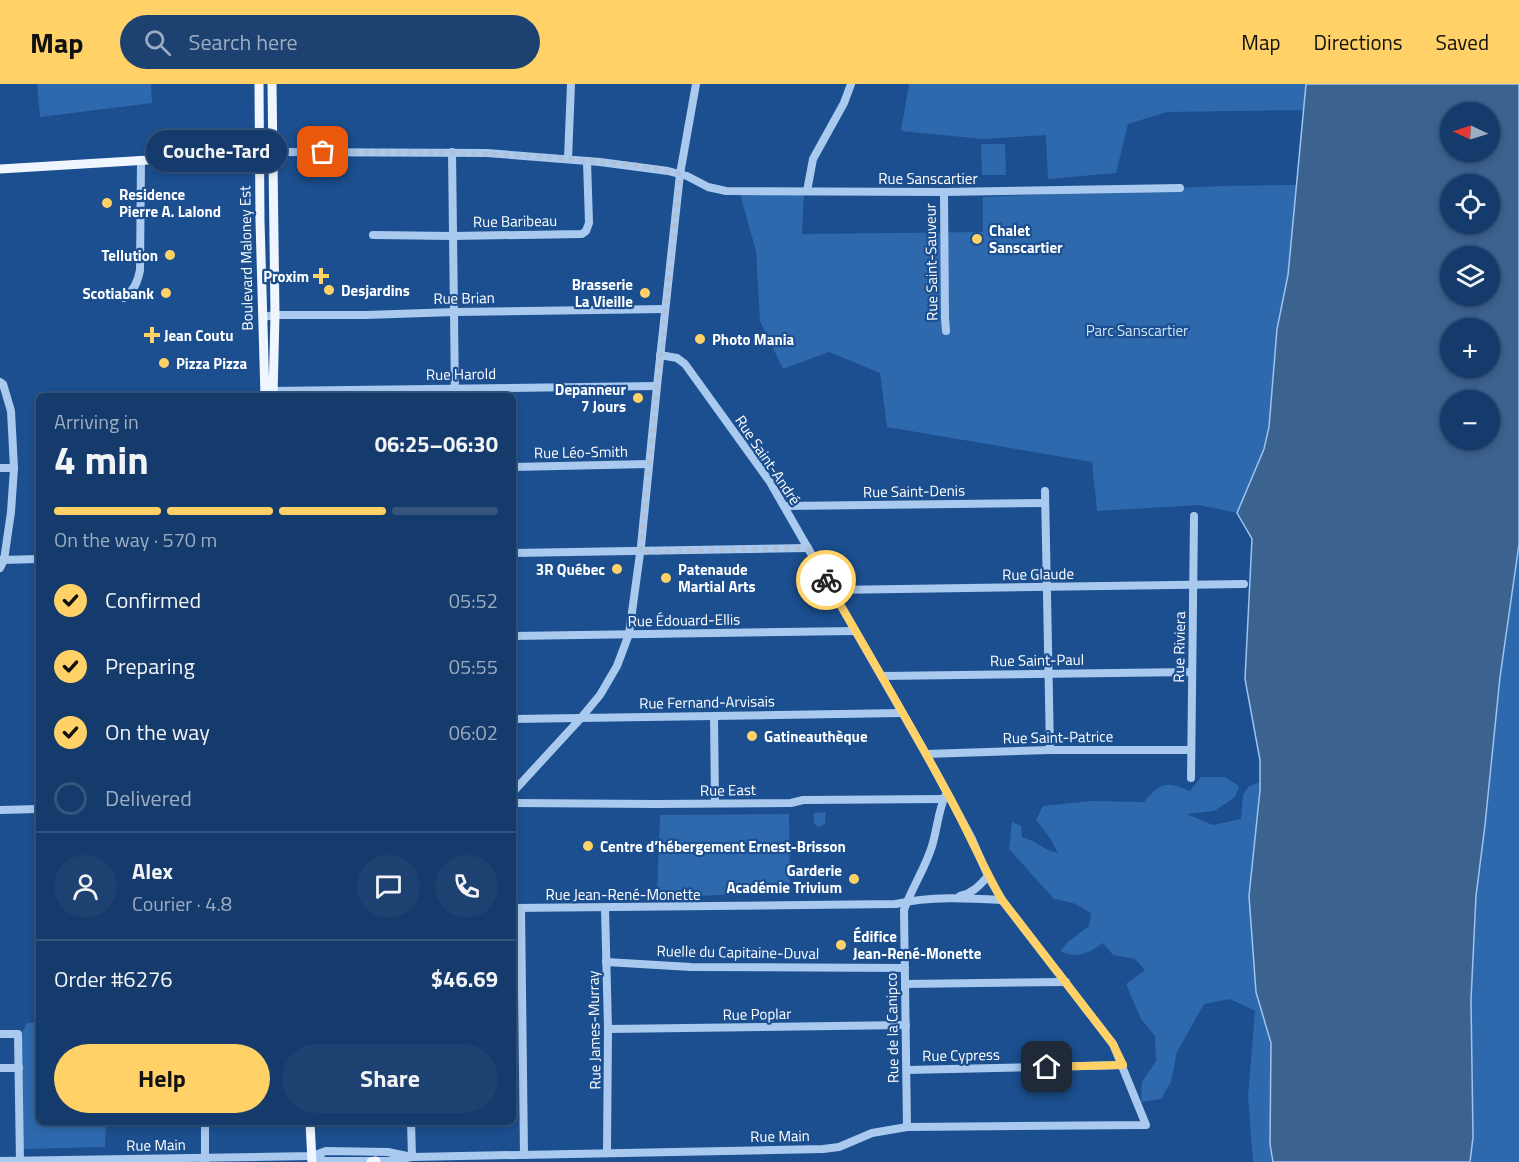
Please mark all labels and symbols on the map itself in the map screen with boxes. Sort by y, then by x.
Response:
north arrow [1440,102,1500,162]
pin [297,126,348,177]
callout: Couche-Tard [146,131,287,173]
street label: Rue Sanscartier [878,167,978,190]
place label: Residence Pierre A. Lalond [119,183,221,223]
street label: Boulevard Maloney Est [233,185,259,331]
marker: Residence Pierre A. Lalond [100,196,114,210]
street label: Rue Saint-Sauveur [918,203,944,321]
street label: Rue Baribeau [473,209,557,233]
place label: Chalet Sanscartier [989,219,1063,259]
marker: Chalet Sanscartier [970,232,984,246]
place label: Tellution [101,244,158,267]
marker: Tellution [163,248,177,262]
place label: Proxim [263,265,309,288]
marker: Proxim [314,269,328,283]
place label: Brasserie La Vieille [572,273,633,313]
place label: Desjardins [341,279,410,302]
place label: Scotiabank [82,282,154,305]
marker: Desjardins [322,283,336,297]
marker: Scotiabank [159,286,173,300]
street label: Rue Brian [433,286,495,310]
marker: Brasserie La Vieille [638,286,652,300]
park label: Parc Sanscartier [1086,319,1188,342]
place label: Jean Coutu [164,324,233,347]
marker: Jean Coutu [145,328,159,342]
place label: Photo Mania [712,328,795,351]
marker: Photo Mania [693,332,707,346]
place label: Pizza Pizza [176,352,248,375]
marker: Pizza Pizza [157,356,171,370]
street label: Rue Harold [426,362,496,386]
place label: Depanneur 7 Jours [555,378,626,418]
marker: Depanneur 7 Jours [631,391,645,405]
street label: Rue Saint-André [729,411,807,509]
street label: Rue Léo-Smith [534,440,628,464]
street label: Rue Saint-Denis [863,479,965,503]
courier [796,550,856,610]
place label: 3R Québec [536,558,605,581]
place label: Patenaude Martial Arts [678,558,756,598]
marker: 3R Québec [610,562,624,576]
street label: Rue Glaude [1002,562,1074,586]
marker: Patenaude Martial Arts [659,571,673,585]
street label: Rue Édouard-Ellis [628,608,740,632]
street label: Rue Riviera [1167,611,1191,683]
street label: Rue Saint-Paul [990,648,1084,672]
street label: Rue Fernand-Arvisais [639,689,775,715]
place label: Gatineauthèque [764,725,868,748]
street label: Rue Saint-Patrice [1003,725,1113,749]
marker: Gatineauthèque [745,729,759,743]
street label: Rue East [700,778,757,802]
place label: Centre d’hébergement Ernest-Brisson [600,835,846,858]
marker: Centre d’hébergement Ernest-Brisson [581,839,595,853]
place label: Garderie Académie Trivium [727,859,842,899]
marker: Garderie Académie Trivium [847,872,861,886]
street label: Rue Jean-René-Monette [545,883,701,906]
place label: Édifice Jean-René-Monette [853,925,982,965]
marker: Édifice Jean-René-Monette [834,938,848,952]
street label: Ruelle du Capitaine-Duval [657,939,819,965]
street label: Rue James-Murray [581,970,607,1090]
street label: Rue de la Canipco [880,973,904,1083]
street label: Rue Poplar [722,1002,792,1026]
pin [1021,1041,1072,1092]
street label: Rue Cypress [922,1043,1000,1067]
street label: Rue Main [750,1124,810,1148]
street label: Rue Main [126,1133,186,1157]

